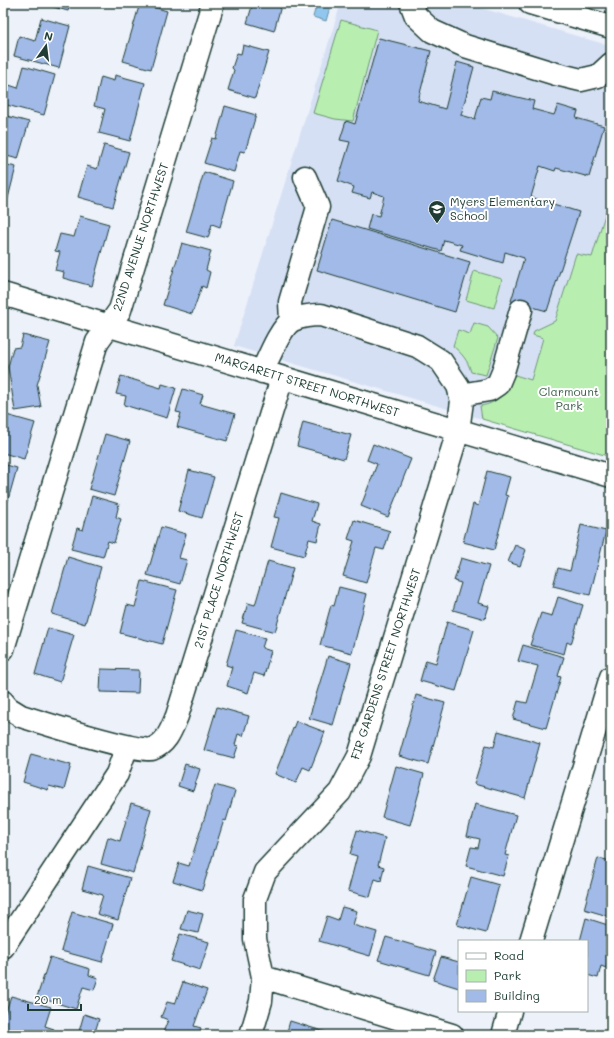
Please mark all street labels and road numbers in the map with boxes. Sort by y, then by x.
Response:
street label: 22ND AVENUE NORTHWEST [108,160,172,313]
street label: MARGARETT STREET NORTHWEST [213,348,402,420]
street label: 21ST PLACE NORTHWEST [190,509,247,650]
street label: FIR GARDENS STREET NORTHWEST [346,566,424,762]

